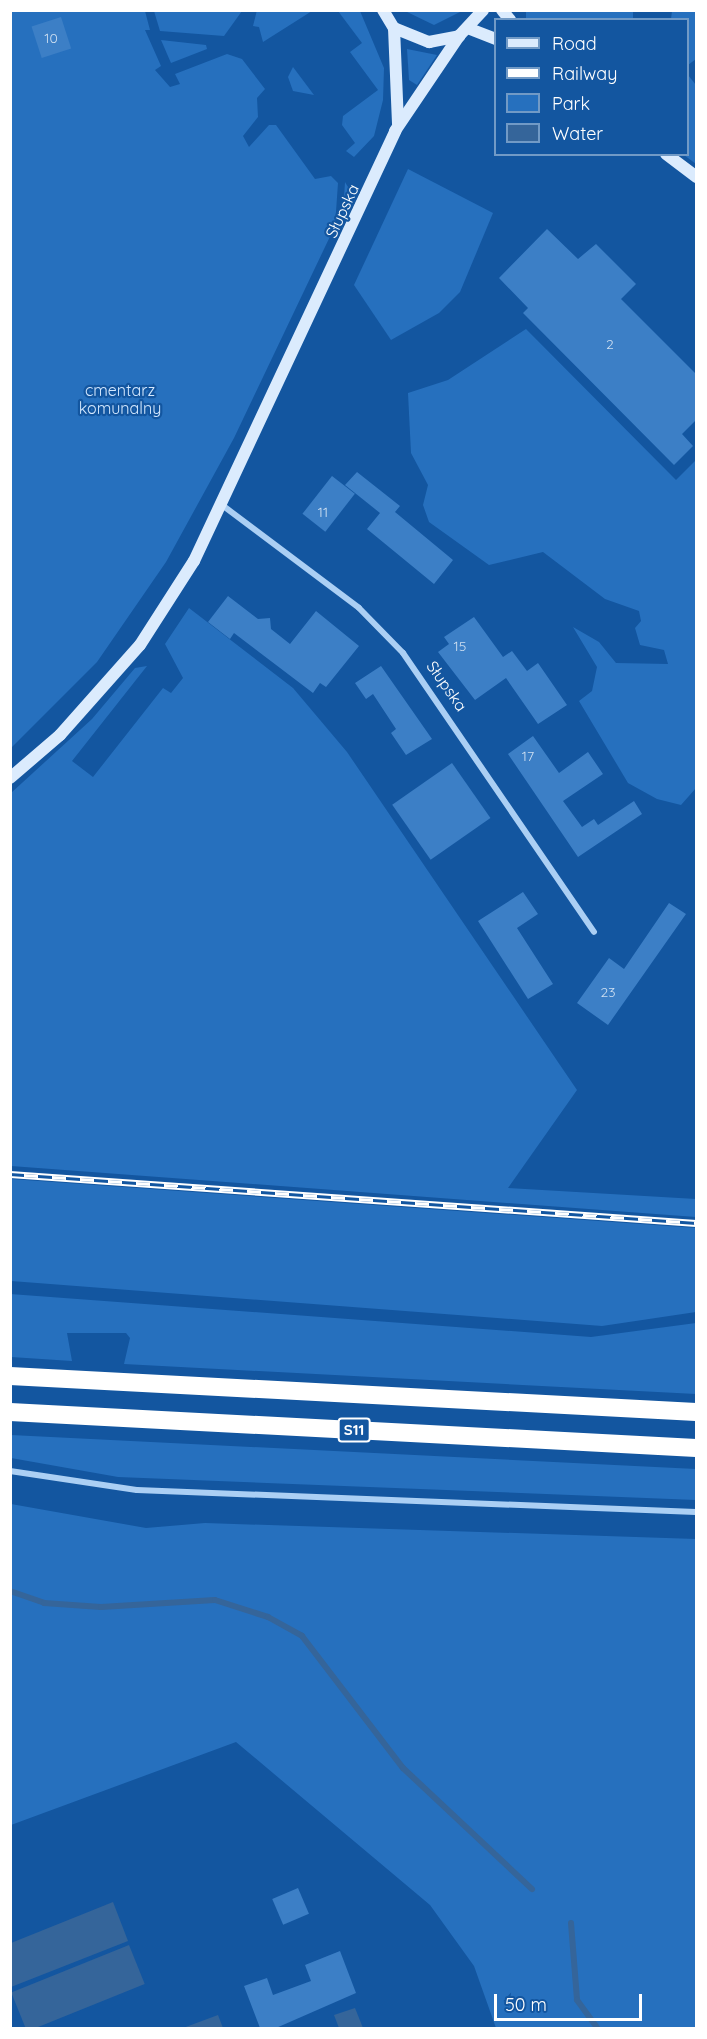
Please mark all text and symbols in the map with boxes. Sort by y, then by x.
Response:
legend [494,18,689,156]
house number: 10 [44,30,58,46]
text: Road [552,32,597,55]
text: Railway [552,62,618,85]
text: Park [552,92,590,115]
text: Water [552,122,603,145]
street label: Słupska [321,181,363,241]
house number: 2 [606,336,614,352]
park label: cmentarz komunalny [79,380,161,418]
house number: 11 [318,504,328,520]
house number: 15 [454,638,466,654]
street label: Słupska [423,657,471,715]
house number: 17 [522,748,534,764]
house number: 23 [600,984,616,1000]
road number: S11 [338,1418,370,1442]
scale bar [497,1982,646,2020]
text: 50 m [505,1993,547,2016]

